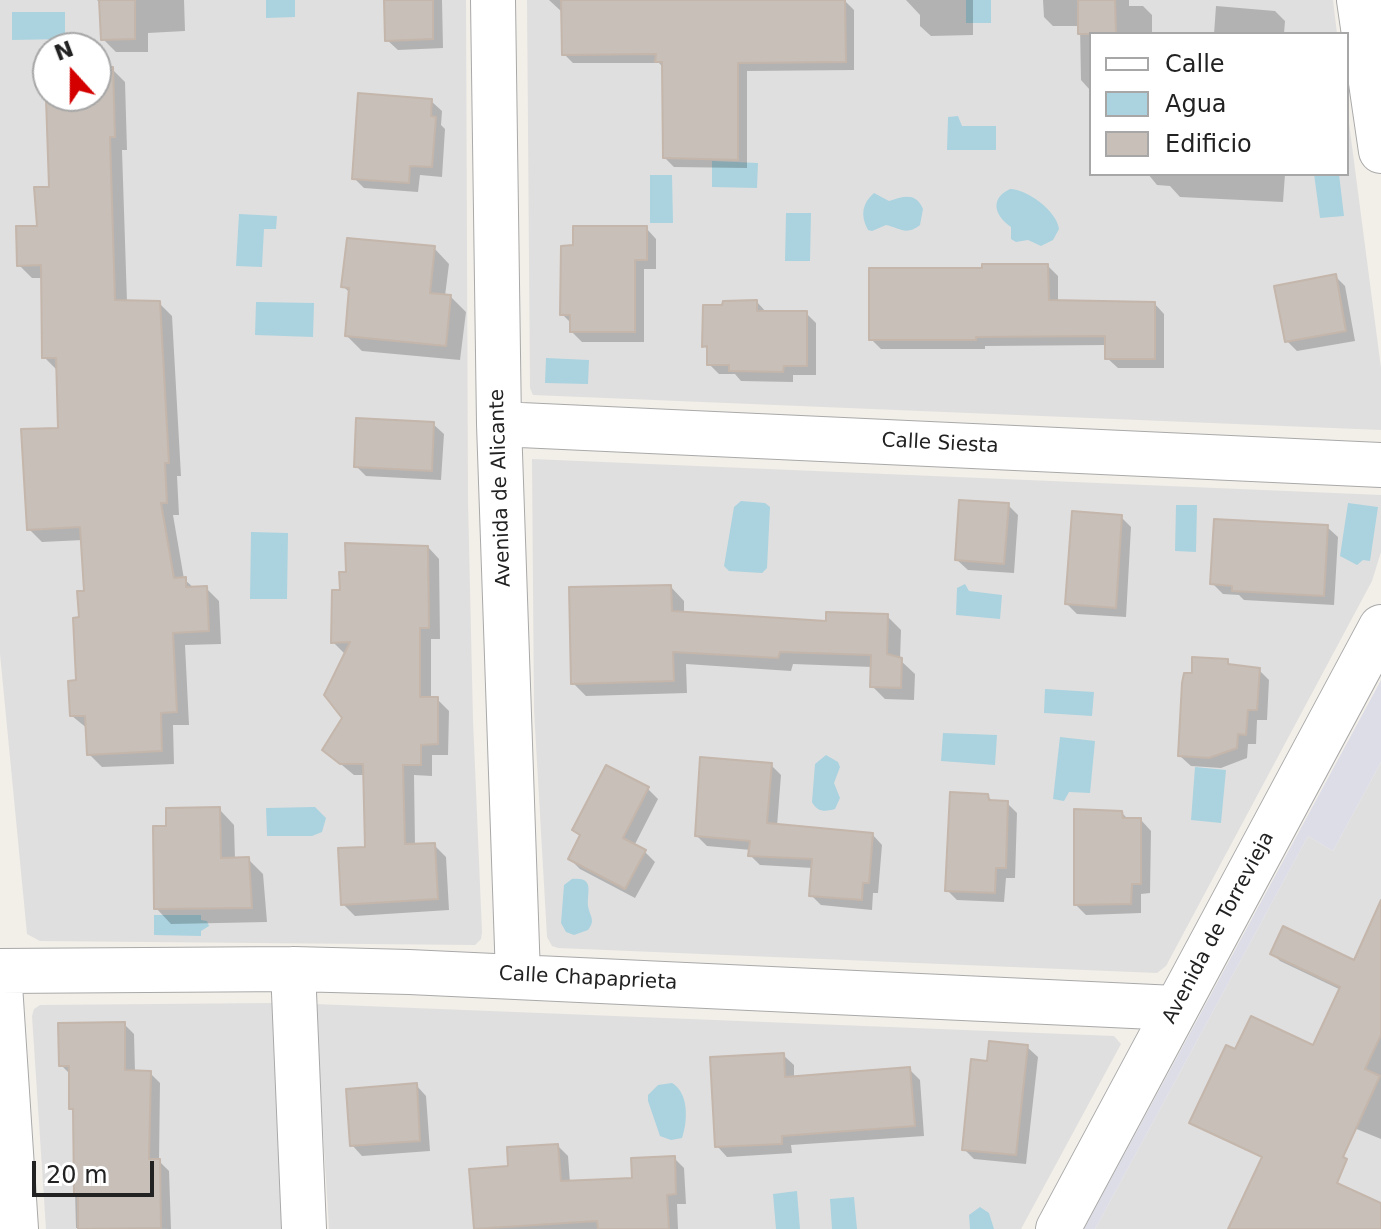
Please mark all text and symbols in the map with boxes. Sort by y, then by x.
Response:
north arrow [32,32,112,112]
legend [1089,32,1349,176]
text: N [51,36,77,66]
text: Calle [1165,50,1225,78]
text: Agua [1165,90,1227,118]
text: Edificio [1165,130,1252,158]
street label: Avenida de Alicante [486,388,516,588]
street label: Calle Siesta [881,429,999,459]
street label: Avenida de Torrevieja [1158,828,1280,1028]
street label: Calle Chapaprieta [498,962,678,996]
scale bar [36,1145,158,1195]
text: 20 m [46,1161,108,1189]

